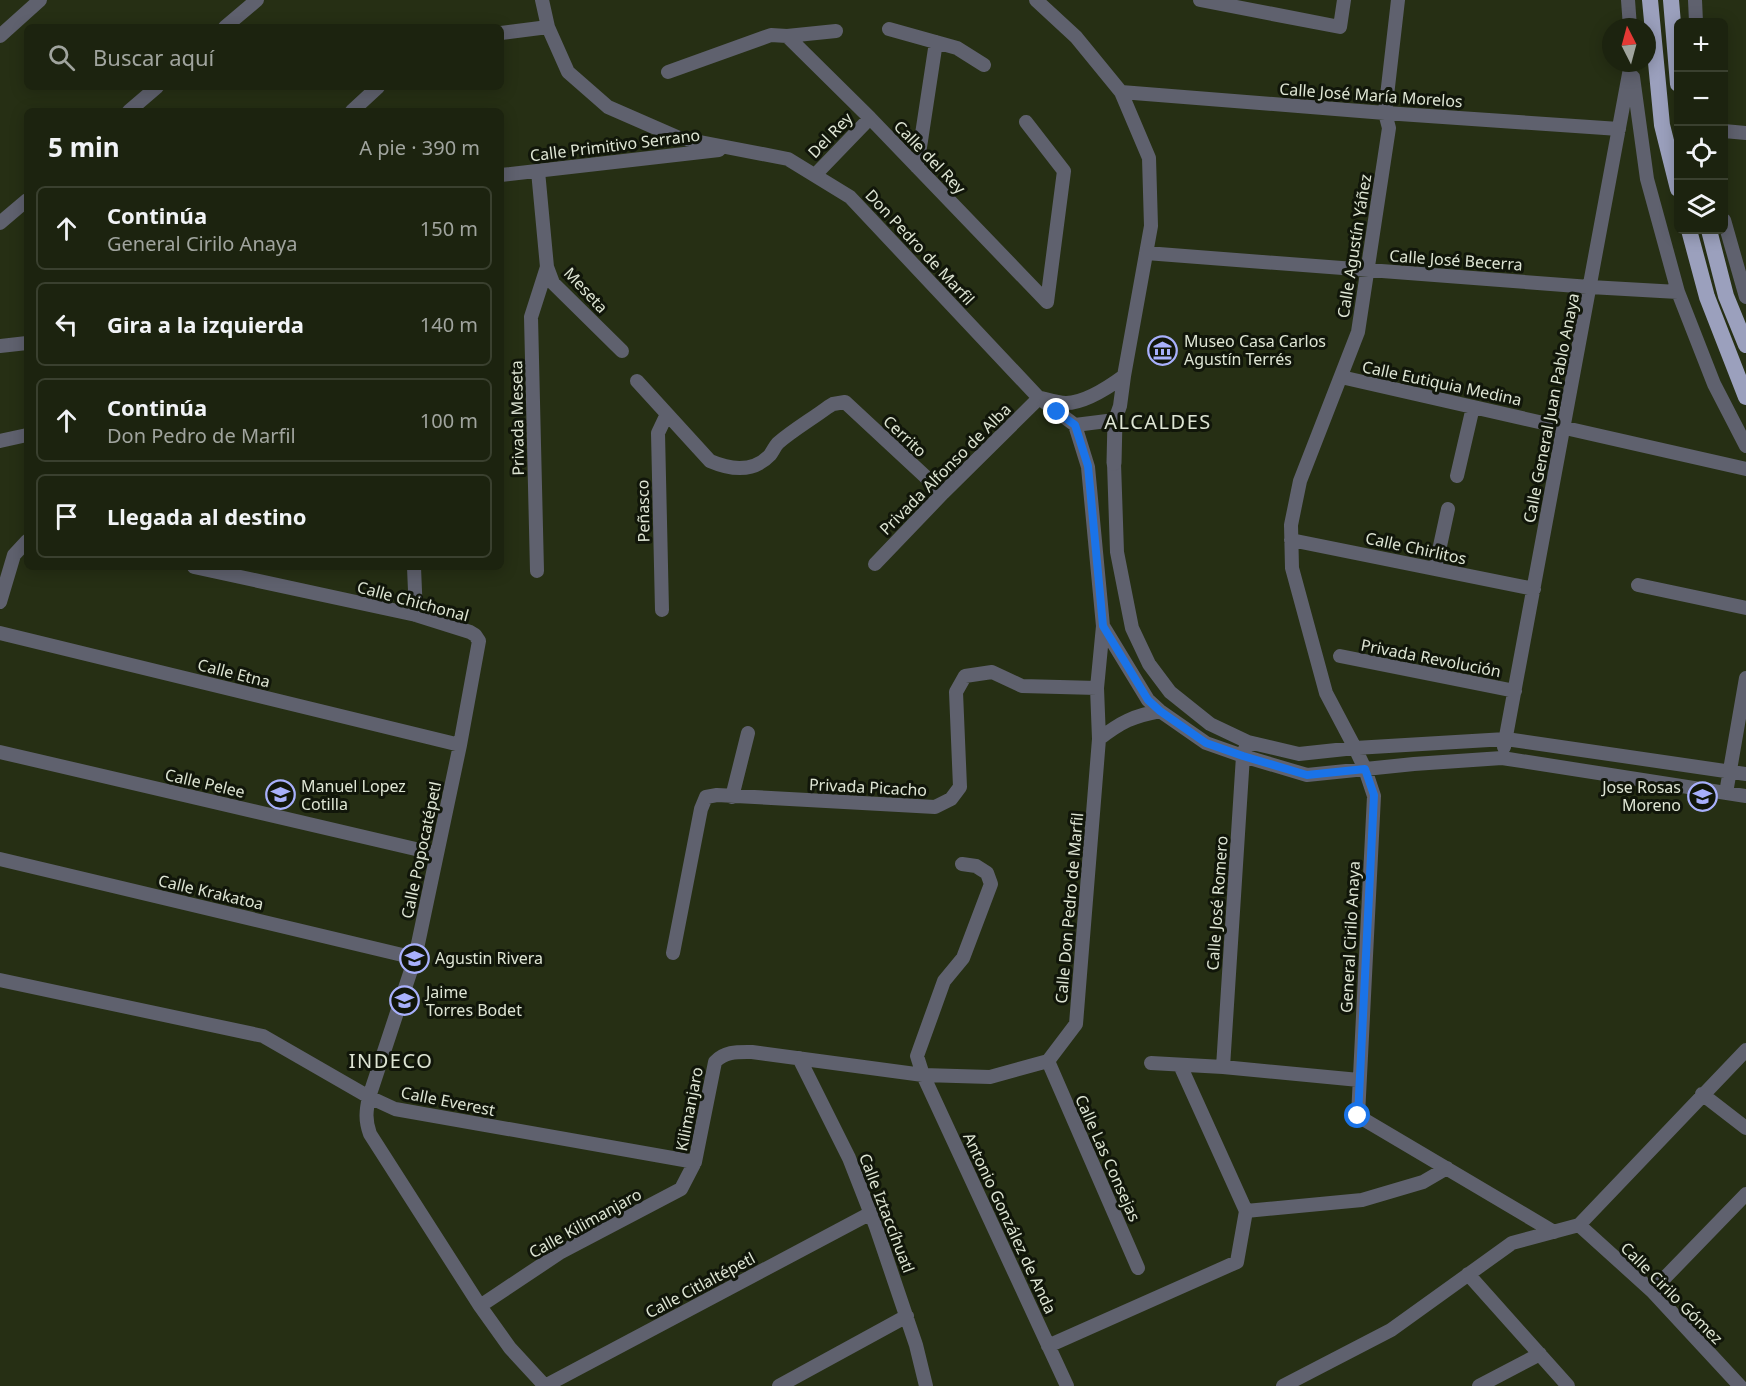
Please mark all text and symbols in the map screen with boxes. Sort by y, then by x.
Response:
north arrow [1602,18,1656,72]
map controls [1674,18,1728,234]
button: + [1674,18,1728,72]
search box [24,24,504,90]
icon: search [45,41,78,74]
text: Buscar aquí [93,42,214,72]
button: − [1674,72,1728,126]
street label: Calle José María Morelos [1279,78,1463,112]
street label: Del Rey [803,107,858,163]
street label: Calle del Rey [889,115,971,199]
street label: Calle Primitivo Serrano [529,124,701,166]
button: locate [1674,126,1728,180]
text: 5 min [48,129,120,165]
text: A pie · 390 m [359,134,480,161]
street label: Calle Agustín Yáñez [1332,172,1376,320]
button: layers [1674,180,1728,234]
street label: Don Pedro de Marfil [860,184,980,310]
text: Continúa [107,200,207,230]
icon: ahead [50,212,83,245]
text: 150 m [420,215,478,242]
text: General Cirilo Anaya [107,230,297,257]
street label: Calle José Becerra [1389,244,1523,276]
street label: Meseta [559,262,613,318]
street label: Calle General Juan Pablo Anaya [1518,291,1584,525]
icon: left [50,308,83,341]
text: Gira a la izquierda [107,309,304,339]
text: 140 m [420,311,478,338]
place label: Museo Casa Carlos Agustín Terrés [1184,330,1326,370]
museum icon: Museo Casa Carlos Agustín Terrés [1147,334,1179,366]
street label: Calle Eutiquia Medina [1360,355,1524,411]
street label: Privada Meseta [505,360,529,476]
text: Continúa [107,392,207,422]
street label: Privada Alfonso de Alba [874,398,1016,540]
route end [1043,398,1069,424]
icon: ahead [50,404,83,437]
text: 100 m [420,407,478,434]
district label: ALCALDES [1104,408,1212,435]
street label: Cerrito [879,410,931,462]
text: Don Pedro de Marfil [107,422,296,449]
street label: Peñasco [631,480,655,542]
icon: arrive [50,500,83,533]
text: Llegada al destino [107,501,307,531]
street label: Calle Chirlitos [1364,527,1468,569]
street label: Calle Chichonal [355,576,471,626]
street label: Privada Revolución [1359,634,1503,682]
street label: Calle Etna [195,653,273,693]
street label: Calle Pelee [163,763,247,803]
street label: Privada Picacho [808,773,928,801]
place label: Manuel Lopez Cotilla [301,775,406,815]
place label: Jose Rosas Moreno [1600,776,1681,816]
school or university icon: Manuel Lopez Cotilla [264,779,296,811]
street label: Calle Popocatépetl [396,779,446,921]
school or university icon: Jose Rosas Moreno [1686,780,1718,812]
street label: Calle Don Pedro de Marfil [1050,812,1088,1004]
street label: Calle José Romero [1201,835,1233,971]
street label: General Cirilo Anaya [1335,860,1365,1014]
street label: Calle Krakatoa [156,869,266,915]
school or university icon: Agustin Rivera [398,942,430,974]
place label: Agustin Rivera [435,947,543,969]
place label: Jaime Torres Bodet [424,981,522,1021]
school or university icon: Jaime Torres Bodet [389,985,421,1017]
district label: INDECO [349,1047,433,1074]
street label: Kilimanjaro [670,1065,708,1153]
street label: Calle Everest [399,1081,497,1121]
street label: Calle Las Consejas [1070,1091,1146,1225]
route start [1344,1102,1370,1128]
street label: Antonio González de Anda [958,1129,1062,1317]
street label: Calle Iztaccíhuatl [854,1150,920,1276]
street label: Calle Kilimanjaro [525,1183,645,1263]
street label: Calle Cirilo Gómez [1616,1237,1728,1349]
street label: Calle Citlaltépetl [641,1247,759,1323]

